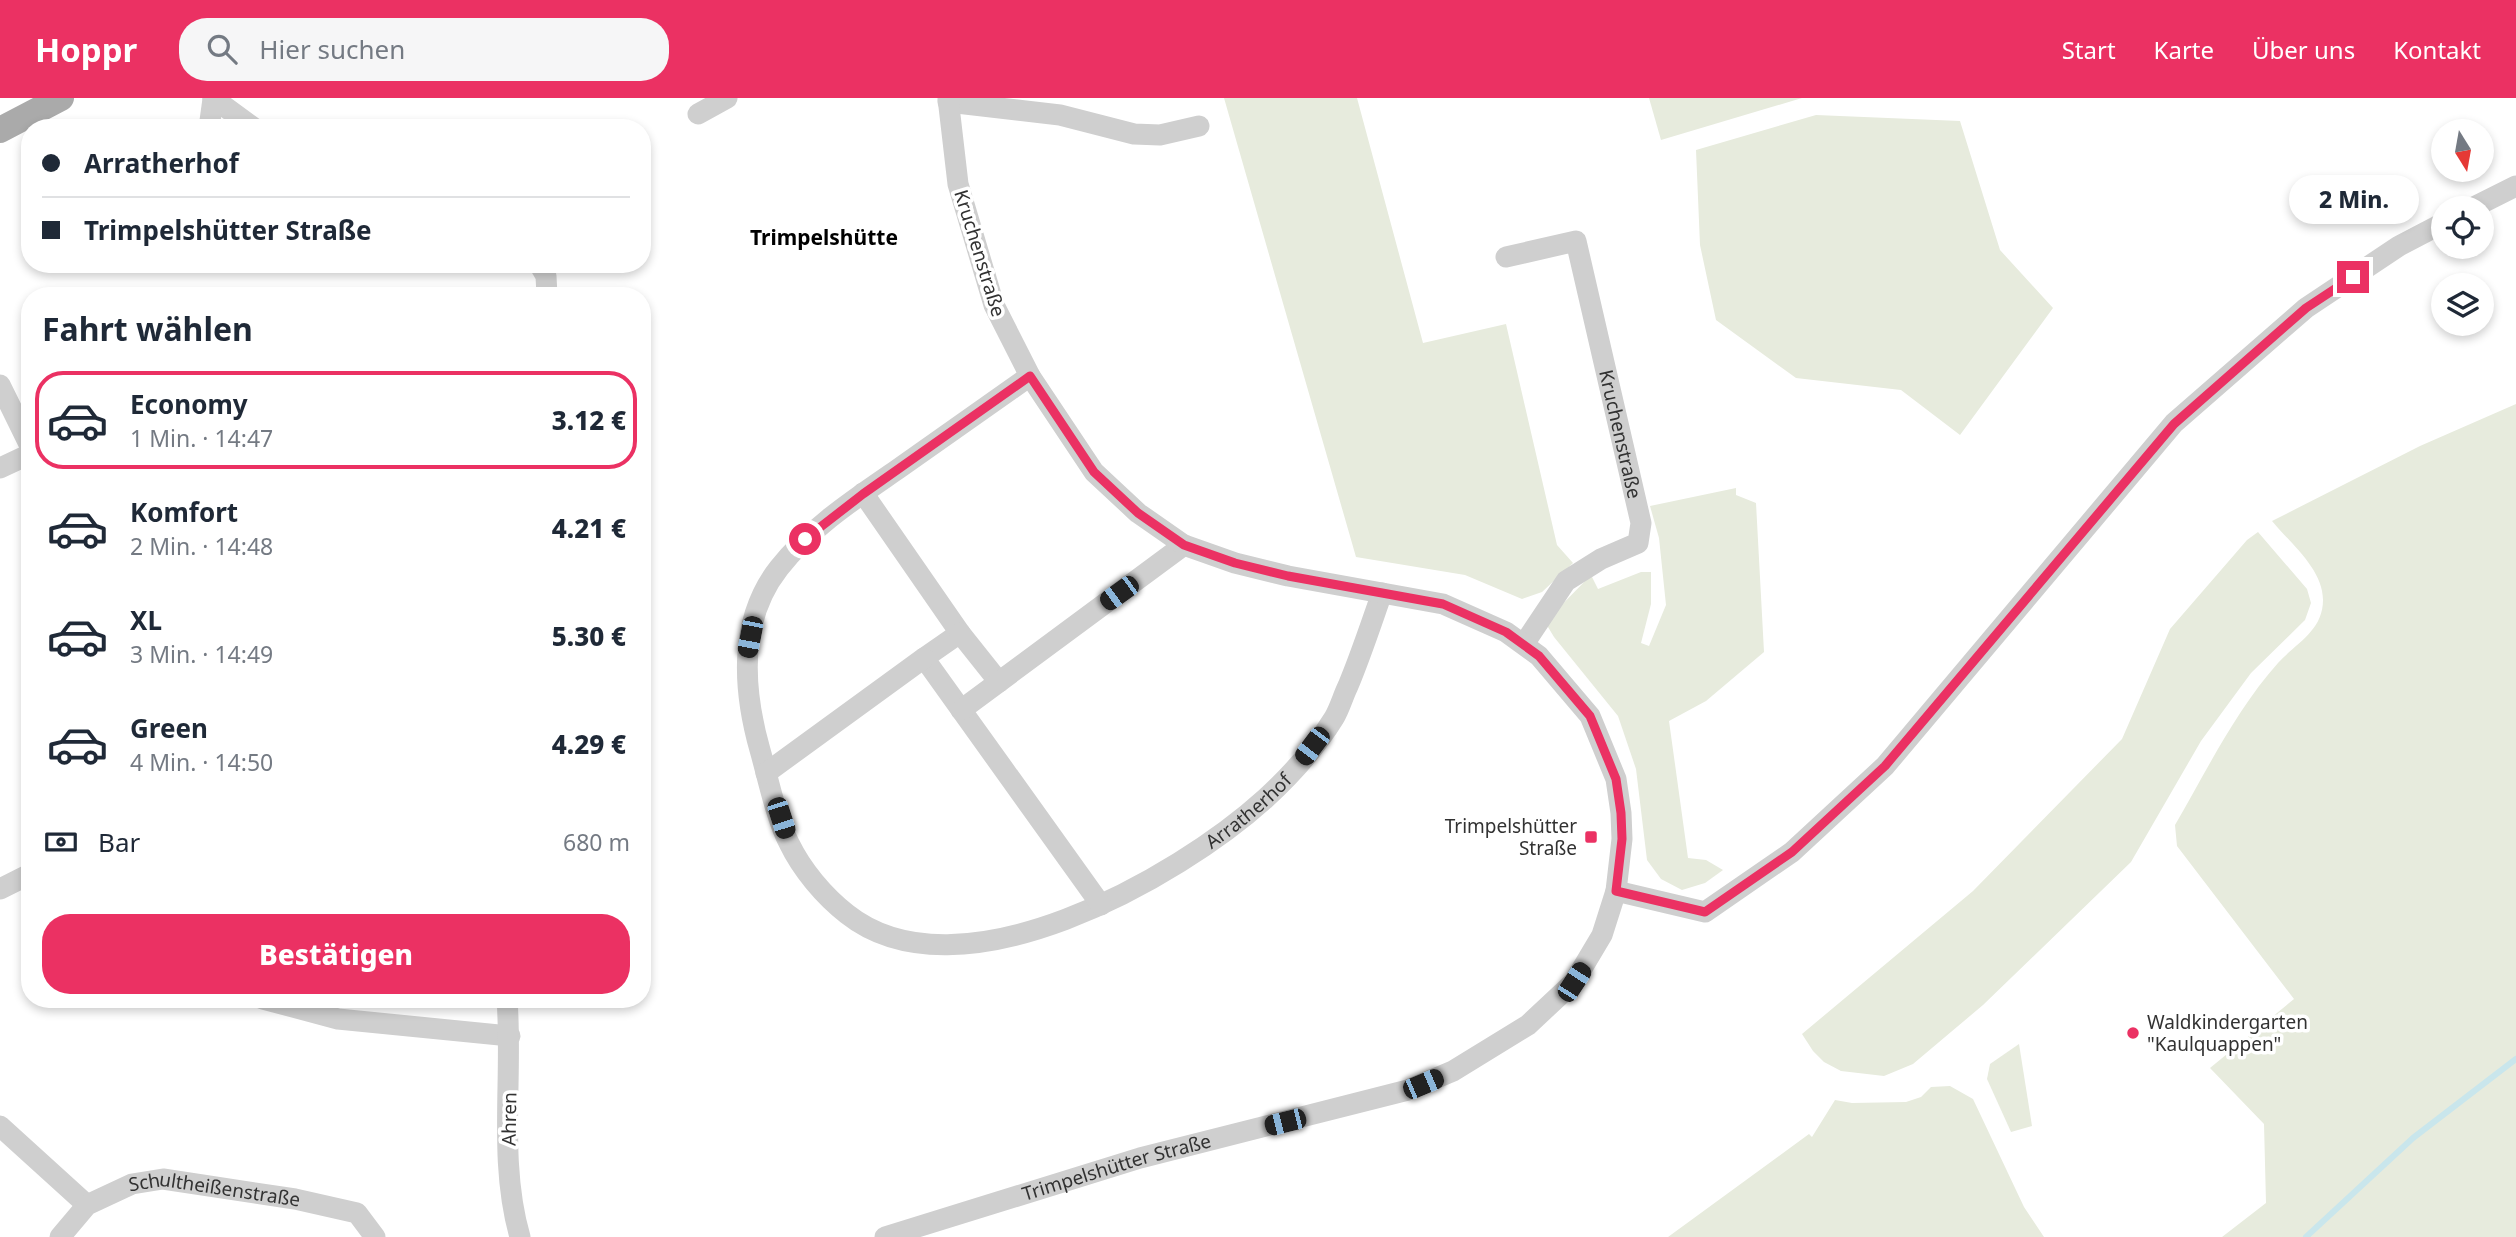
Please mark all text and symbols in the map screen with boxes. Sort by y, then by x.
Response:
search box [179,18,669,81]
text: Hoppr [35,27,137,72]
icon: search [203,30,241,68]
text: Hier suchen [259,31,405,67]
text: Start [2062,33,2116,66]
text: Karte [2154,33,2214,66]
text: Über uns [2252,33,2355,66]
text: Kontakt [2393,33,2481,66]
north arrow [2431,119,2494,182]
map controls [2431,119,2494,336]
text: Arratherhof [84,145,239,181]
callout: 2 Min. [2288,176,2418,225]
text: 2 Min. [2319,183,2389,215]
street label: Kruchenstraße [948,186,1012,320]
button: locate [2431,196,2494,259]
text: Trimpelshütter Straße [84,212,372,248]
district label: Trimpelshütte [750,223,898,251]
route end [2337,261,2369,293]
button: layers [2431,273,2494,336]
text: Fahrt wählen [42,307,253,350]
street label: Kruchenstraße [1593,367,1648,501]
text: Economy [130,386,248,422]
icon: car [46,389,109,452]
text: 3.12 € [552,402,626,438]
text: 1 Min. · 14:47 [130,422,273,454]
text: Komfort [130,494,238,530]
icon: car [46,497,109,560]
text: 4.21 € [552,510,626,546]
route start [789,523,821,555]
text: 2 Min. · 14:48 [130,530,273,562]
car [1096,572,1143,614]
text: XL [130,602,162,638]
icon: car [46,605,109,668]
car [736,614,765,660]
text: 5.30 € [552,618,626,654]
text: 3 Min. · 14:49 [130,638,273,670]
text: Green [130,710,208,746]
icon: car [46,713,109,776]
car [1291,723,1334,769]
text: 4.29 € [552,726,626,762]
text: 4 Min. · 14:50 [130,746,273,778]
street label: Arratherhof [1200,766,1298,854]
car [765,795,798,841]
place label: Trimpelshütter Straße [1445,813,1577,861]
icon: cash [42,823,80,861]
text: Bar [98,824,140,860]
text: 680 m [563,826,630,858]
marker: Trimpelshütter Straße [1583,829,1599,845]
button: Bestätigen [42,914,630,994]
car [1554,959,1595,1005]
place label: Waldkindergarten "Kaulquappen" [2147,1009,2308,1057]
marker: Waldkindergarten "Kaulquappen" [2125,1025,2141,1041]
car [1400,1066,1447,1102]
street label: Ahren [496,1092,522,1146]
car [1263,1107,1308,1137]
street label: Trimpelshütter Straße [1019,1127,1214,1207]
street label: Schultheißenstraße [127,1166,302,1213]

